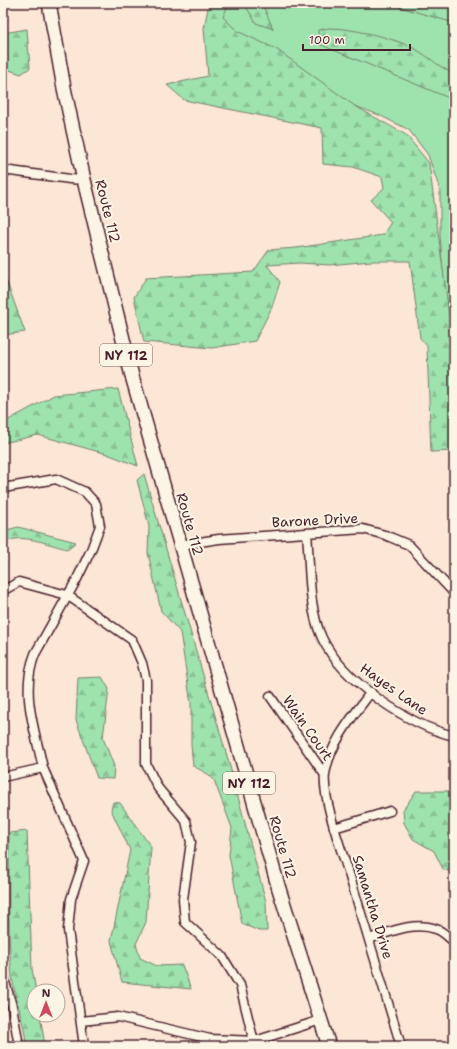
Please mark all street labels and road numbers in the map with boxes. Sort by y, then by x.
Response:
street label: Route 112 [91,178,125,244]
road number: NY 112 [100,344,152,366]
street label: Route 112 [172,491,208,557]
street label: Barone Drive [271,509,359,531]
street label: Hayes Lane [357,659,431,719]
street label: Wain Court [279,692,337,764]
road number: NY 112 [223,772,275,794]
street label: Route 112 [265,814,301,880]
street label: Samantha Drive [349,853,397,961]

